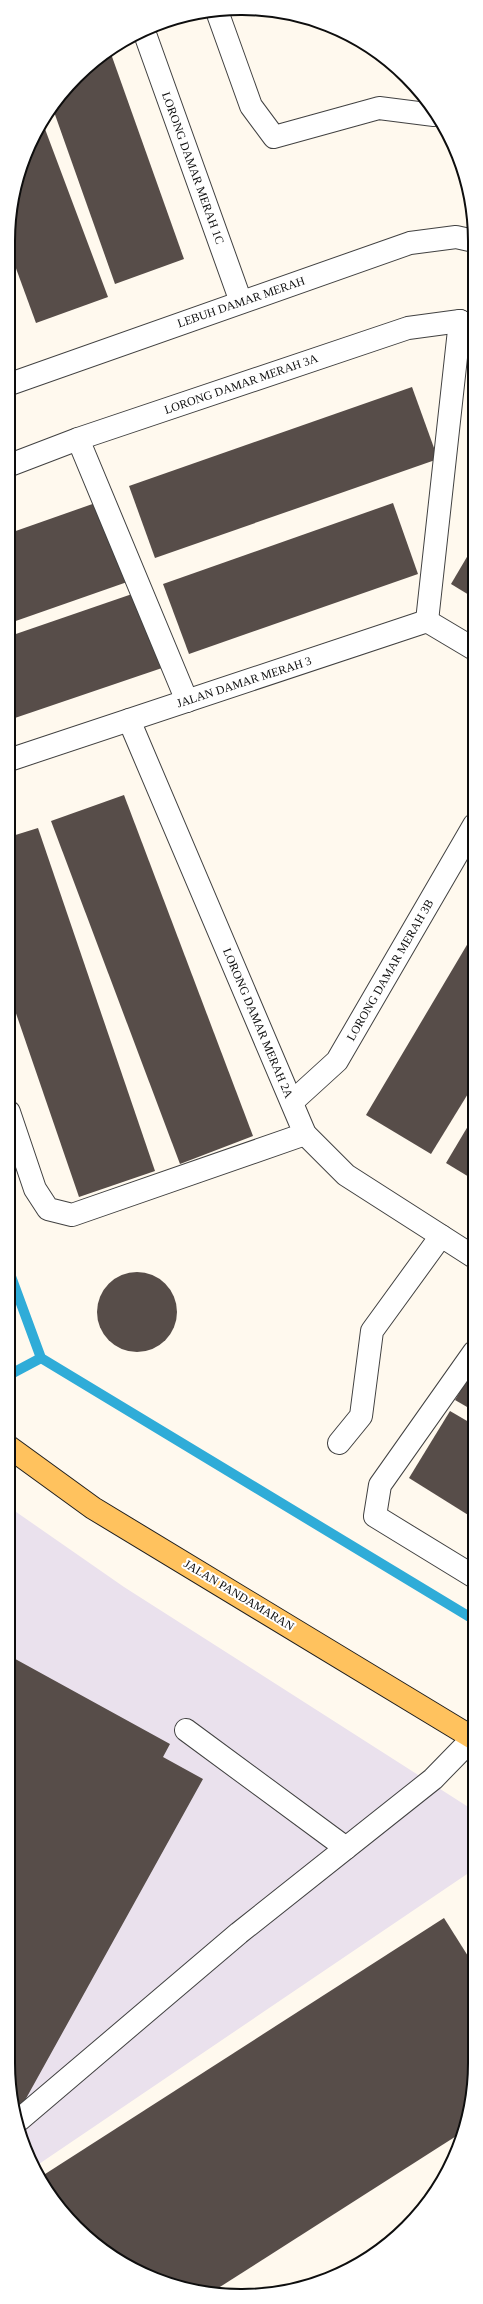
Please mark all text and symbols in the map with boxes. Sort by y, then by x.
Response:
street label: LORONG DAMAR MERAH 1C [159,90,227,246]
street label: LEBUH DAMAR MERAH [175,273,307,330]
street label: LORONG DAMAR MERAH 3A [162,351,320,417]
street label: JALAN DAMAR MERAH 3 [175,654,313,710]
street label: LORONG DAMAR MERAH 3B [344,897,436,1043]
street label: LORONG DAMAR MERAH 2A [220,946,296,1100]
street label: JALAN PANDAMARAN [181,1557,297,1634]

